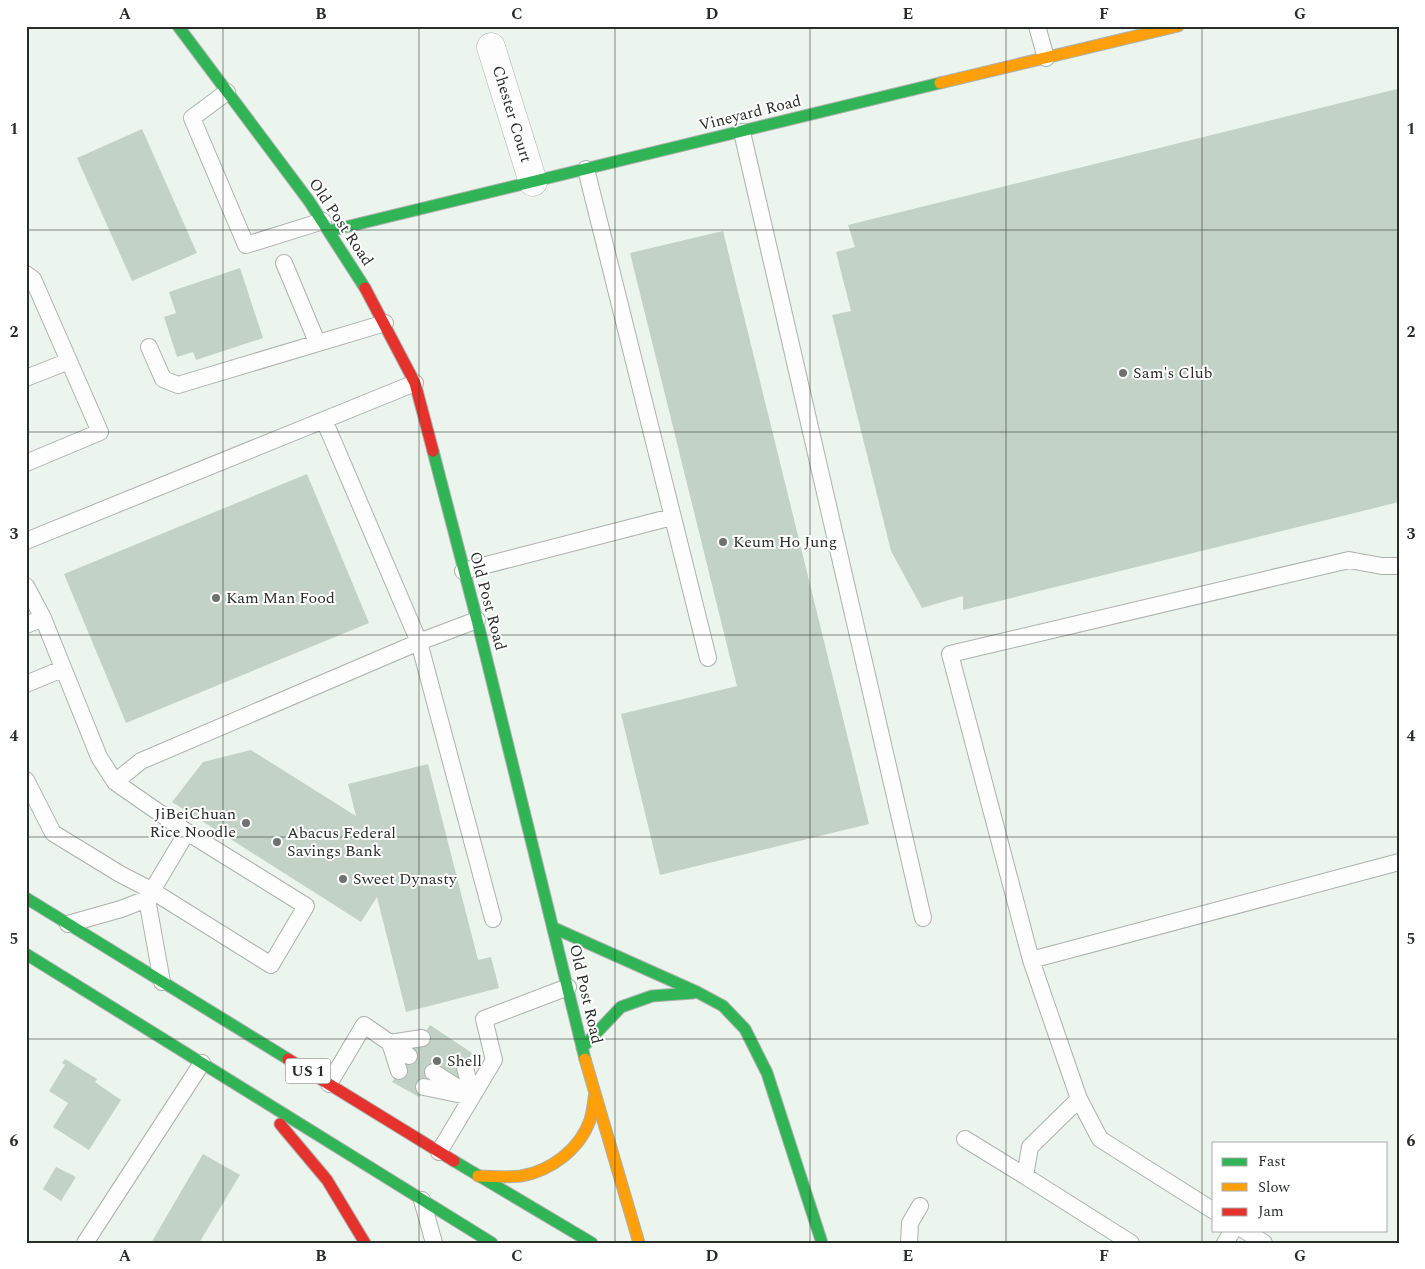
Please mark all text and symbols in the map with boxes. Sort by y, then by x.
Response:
text: A [119,2,132,26]
text: B [315,2,327,26]
text: C [511,2,523,26]
text: D [706,2,719,26]
text: E [903,2,913,26]
text: F [1099,2,1109,26]
text: G [1294,2,1306,26]
street label: Chester Court [486,62,538,166]
street label: Vineyard Road [696,89,804,137]
text: 1 [10,117,18,141]
text: 1 [1407,117,1415,141]
street label: Old Post Road [303,173,379,271]
text: 2 [10,320,19,344]
text: 2 [1407,320,1416,344]
place label: Sam's Club [1133,361,1213,385]
marker: Sam's Club [1117,367,1129,379]
text: 3 [10,522,19,546]
text: 3 [1407,522,1416,546]
place label: Keum Ho Jung [733,530,837,554]
marker: Keum Ho Jung [717,536,729,548]
street label: Old Post Road [463,549,513,653]
place label: Kam Man Food [226,586,335,610]
marker: Kam Man Food [210,592,222,604]
text: 4 [10,724,19,748]
text: 4 [1407,724,1416,748]
place label: JiBeiChuan Rice Noodle [149,802,236,844]
marker: JiBeiChuan Rice Noodle [240,817,252,829]
place label: Abacus Federal Savings Bank [287,821,396,863]
marker: Abacus Federal Savings Bank [271,836,283,848]
place label: Sweet Dynasty [353,867,458,891]
marker: Sweet Dynasty [337,873,349,885]
text: 5 [10,927,18,951]
text: 5 [1407,927,1415,951]
street label: Old Post Road [563,942,609,1046]
place label: Shell [447,1049,482,1073]
marker: Shell [431,1055,443,1067]
road number: US 1 [286,1058,330,1084]
text: 6 [10,1129,19,1153]
text: 6 [1407,1129,1416,1153]
legend [1212,1142,1388,1232]
text: Fast [1258,1150,1286,1173]
text: Slow [1258,1176,1290,1199]
text: Jam [1258,1200,1284,1223]
text: A [119,1244,132,1268]
text: B [315,1244,327,1268]
text: C [511,1244,523,1268]
text: D [706,1244,719,1268]
text: E [903,1244,913,1268]
text: F [1099,1244,1109,1268]
text: G [1294,1244,1306,1268]

